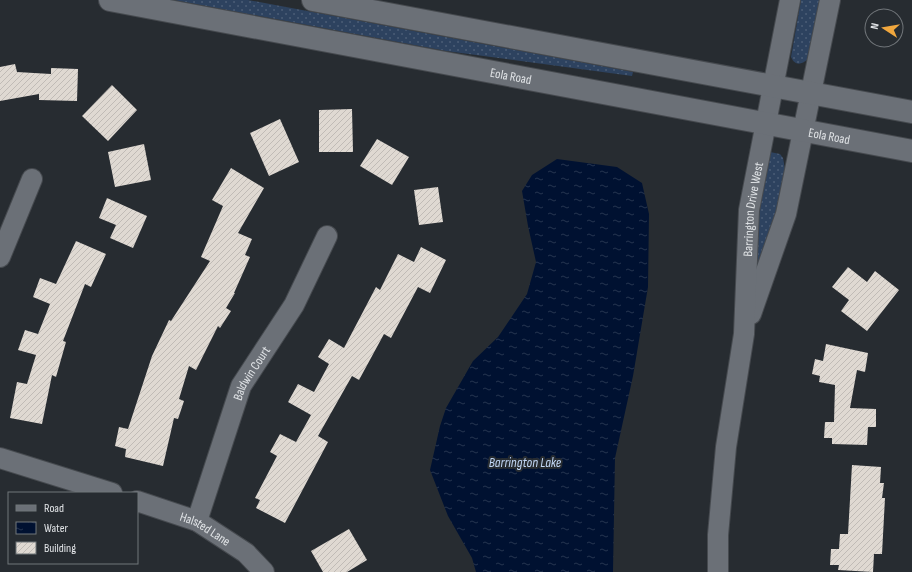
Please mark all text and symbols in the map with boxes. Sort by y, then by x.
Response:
north arrow [864,8,904,48]
text: N [868,22,882,30]
street label: Eola Road [489,65,533,88]
street label: Eola Road [807,125,851,148]
street label: Barrington Drive West [740,161,767,257]
street label: Baldwin Court [230,343,274,403]
water label: Barrington Lake [489,454,562,471]
legend [8,492,138,564]
text: Road [44,501,64,516]
street label: Halsted Lane [178,509,233,550]
text: Water [44,521,68,536]
text: Building [44,541,76,556]

